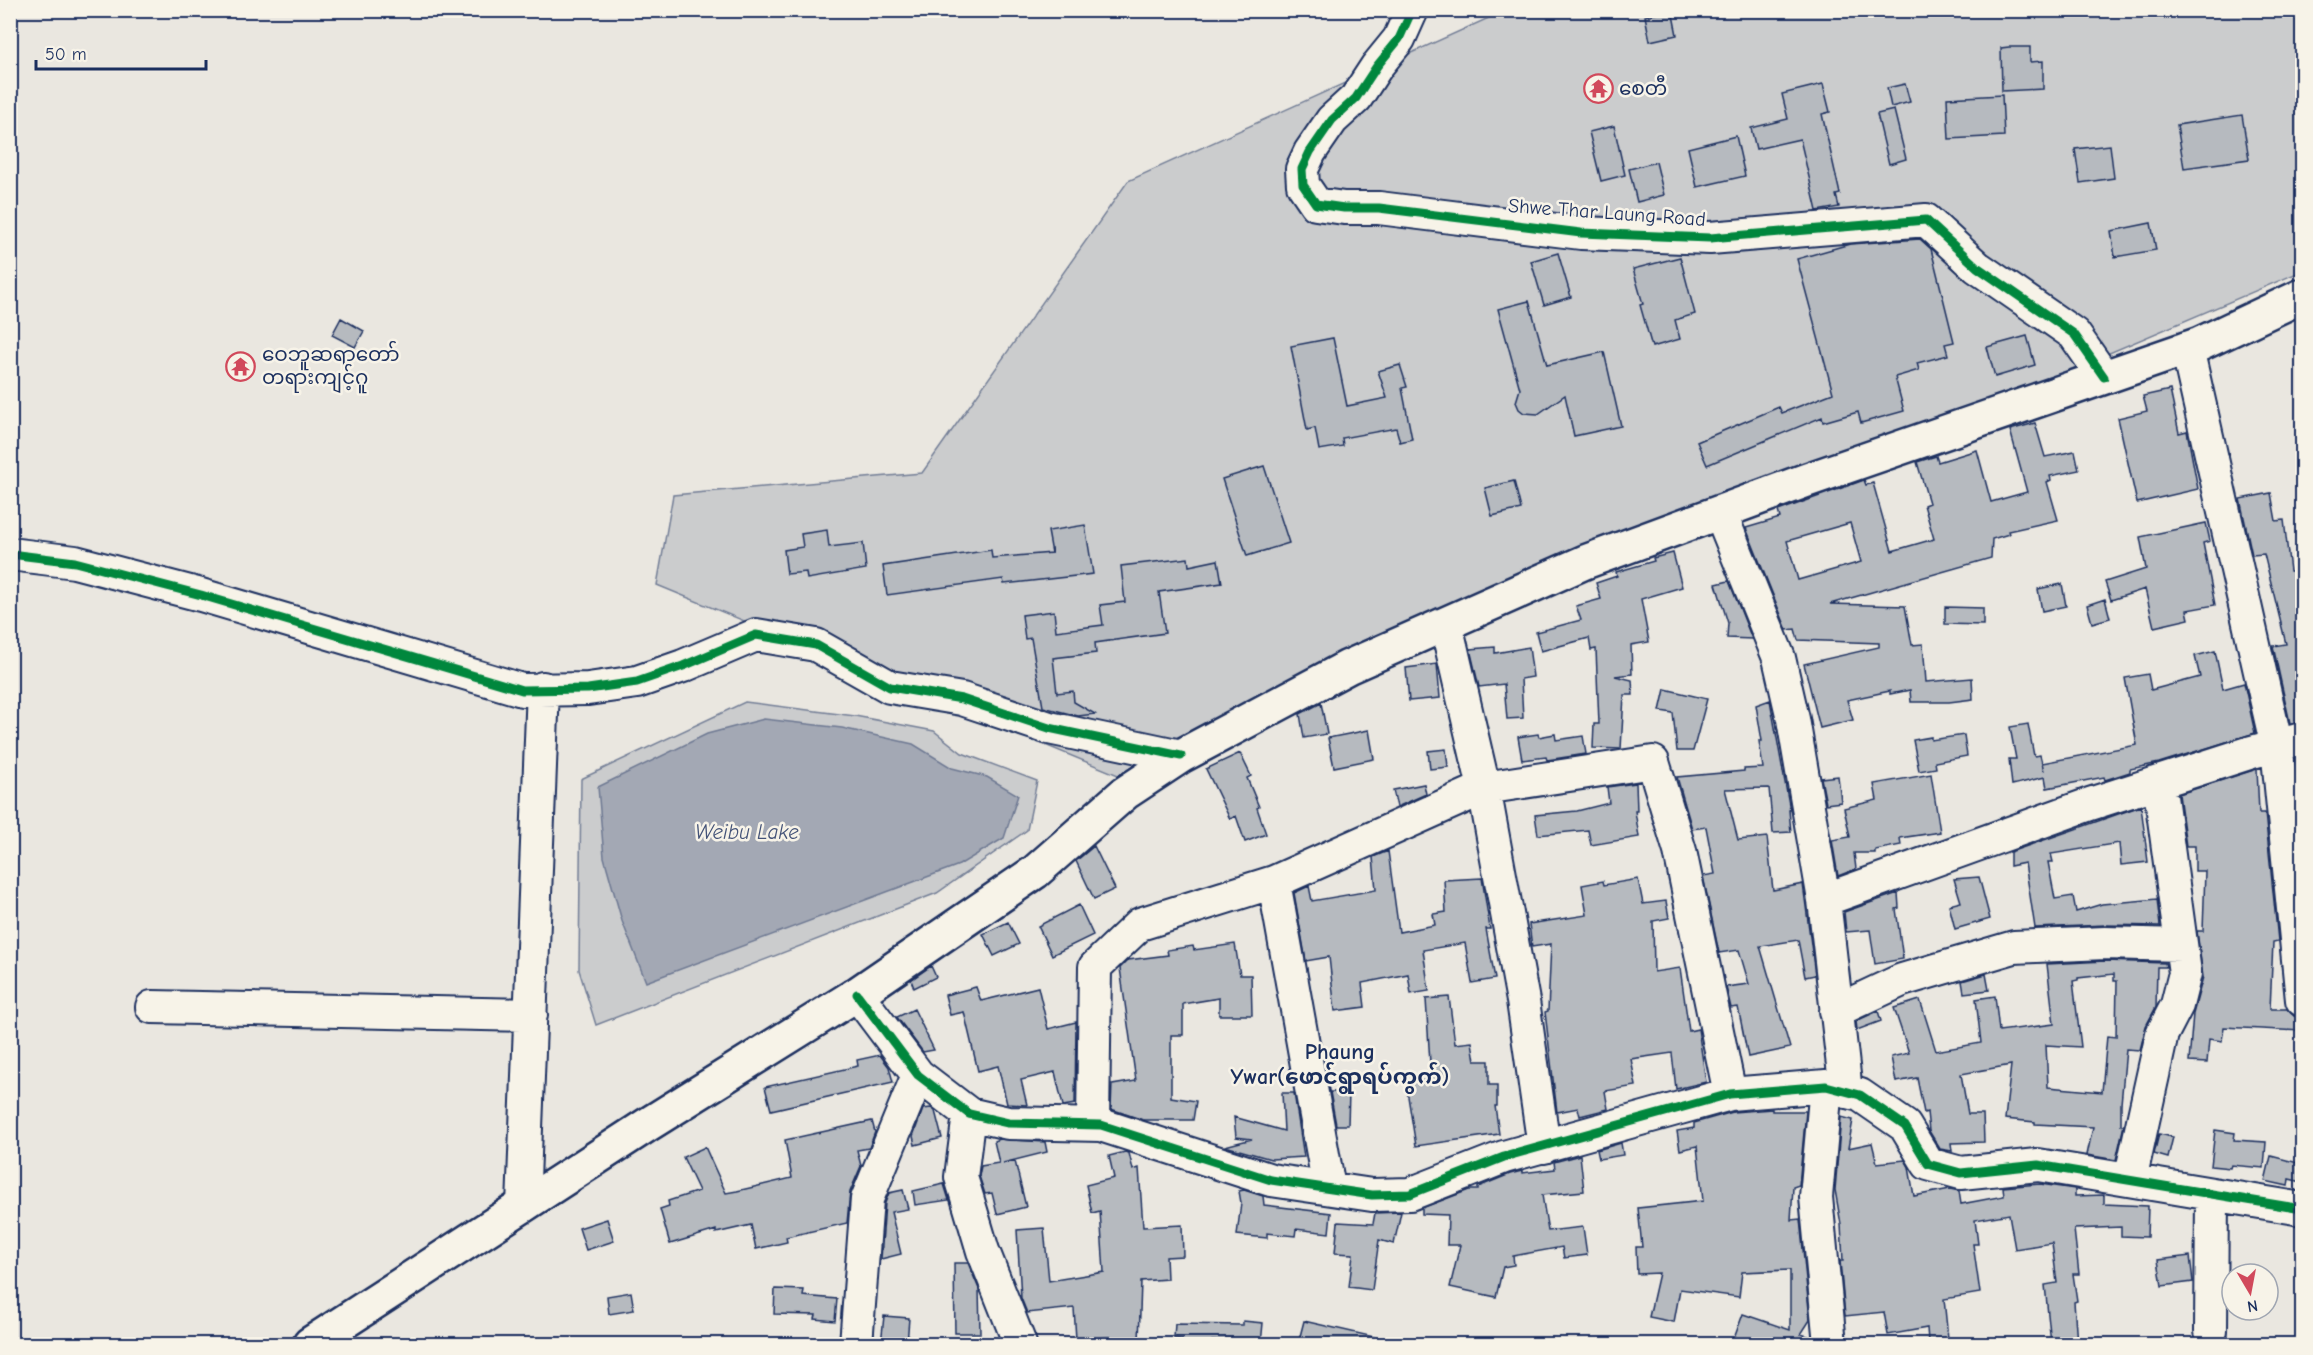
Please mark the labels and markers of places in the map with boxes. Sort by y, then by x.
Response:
temple icon: စေတီ [1582,72,1614,104]
place label: စေတီ [1619,74,1667,100]
place label: ဝေဘူဆရာတော် တရားကျင့်ဂူ [262,340,400,394]
temple icon: ဝေဘူဆရာတော် တရားကျင့်ဂူ [225,350,257,382]

